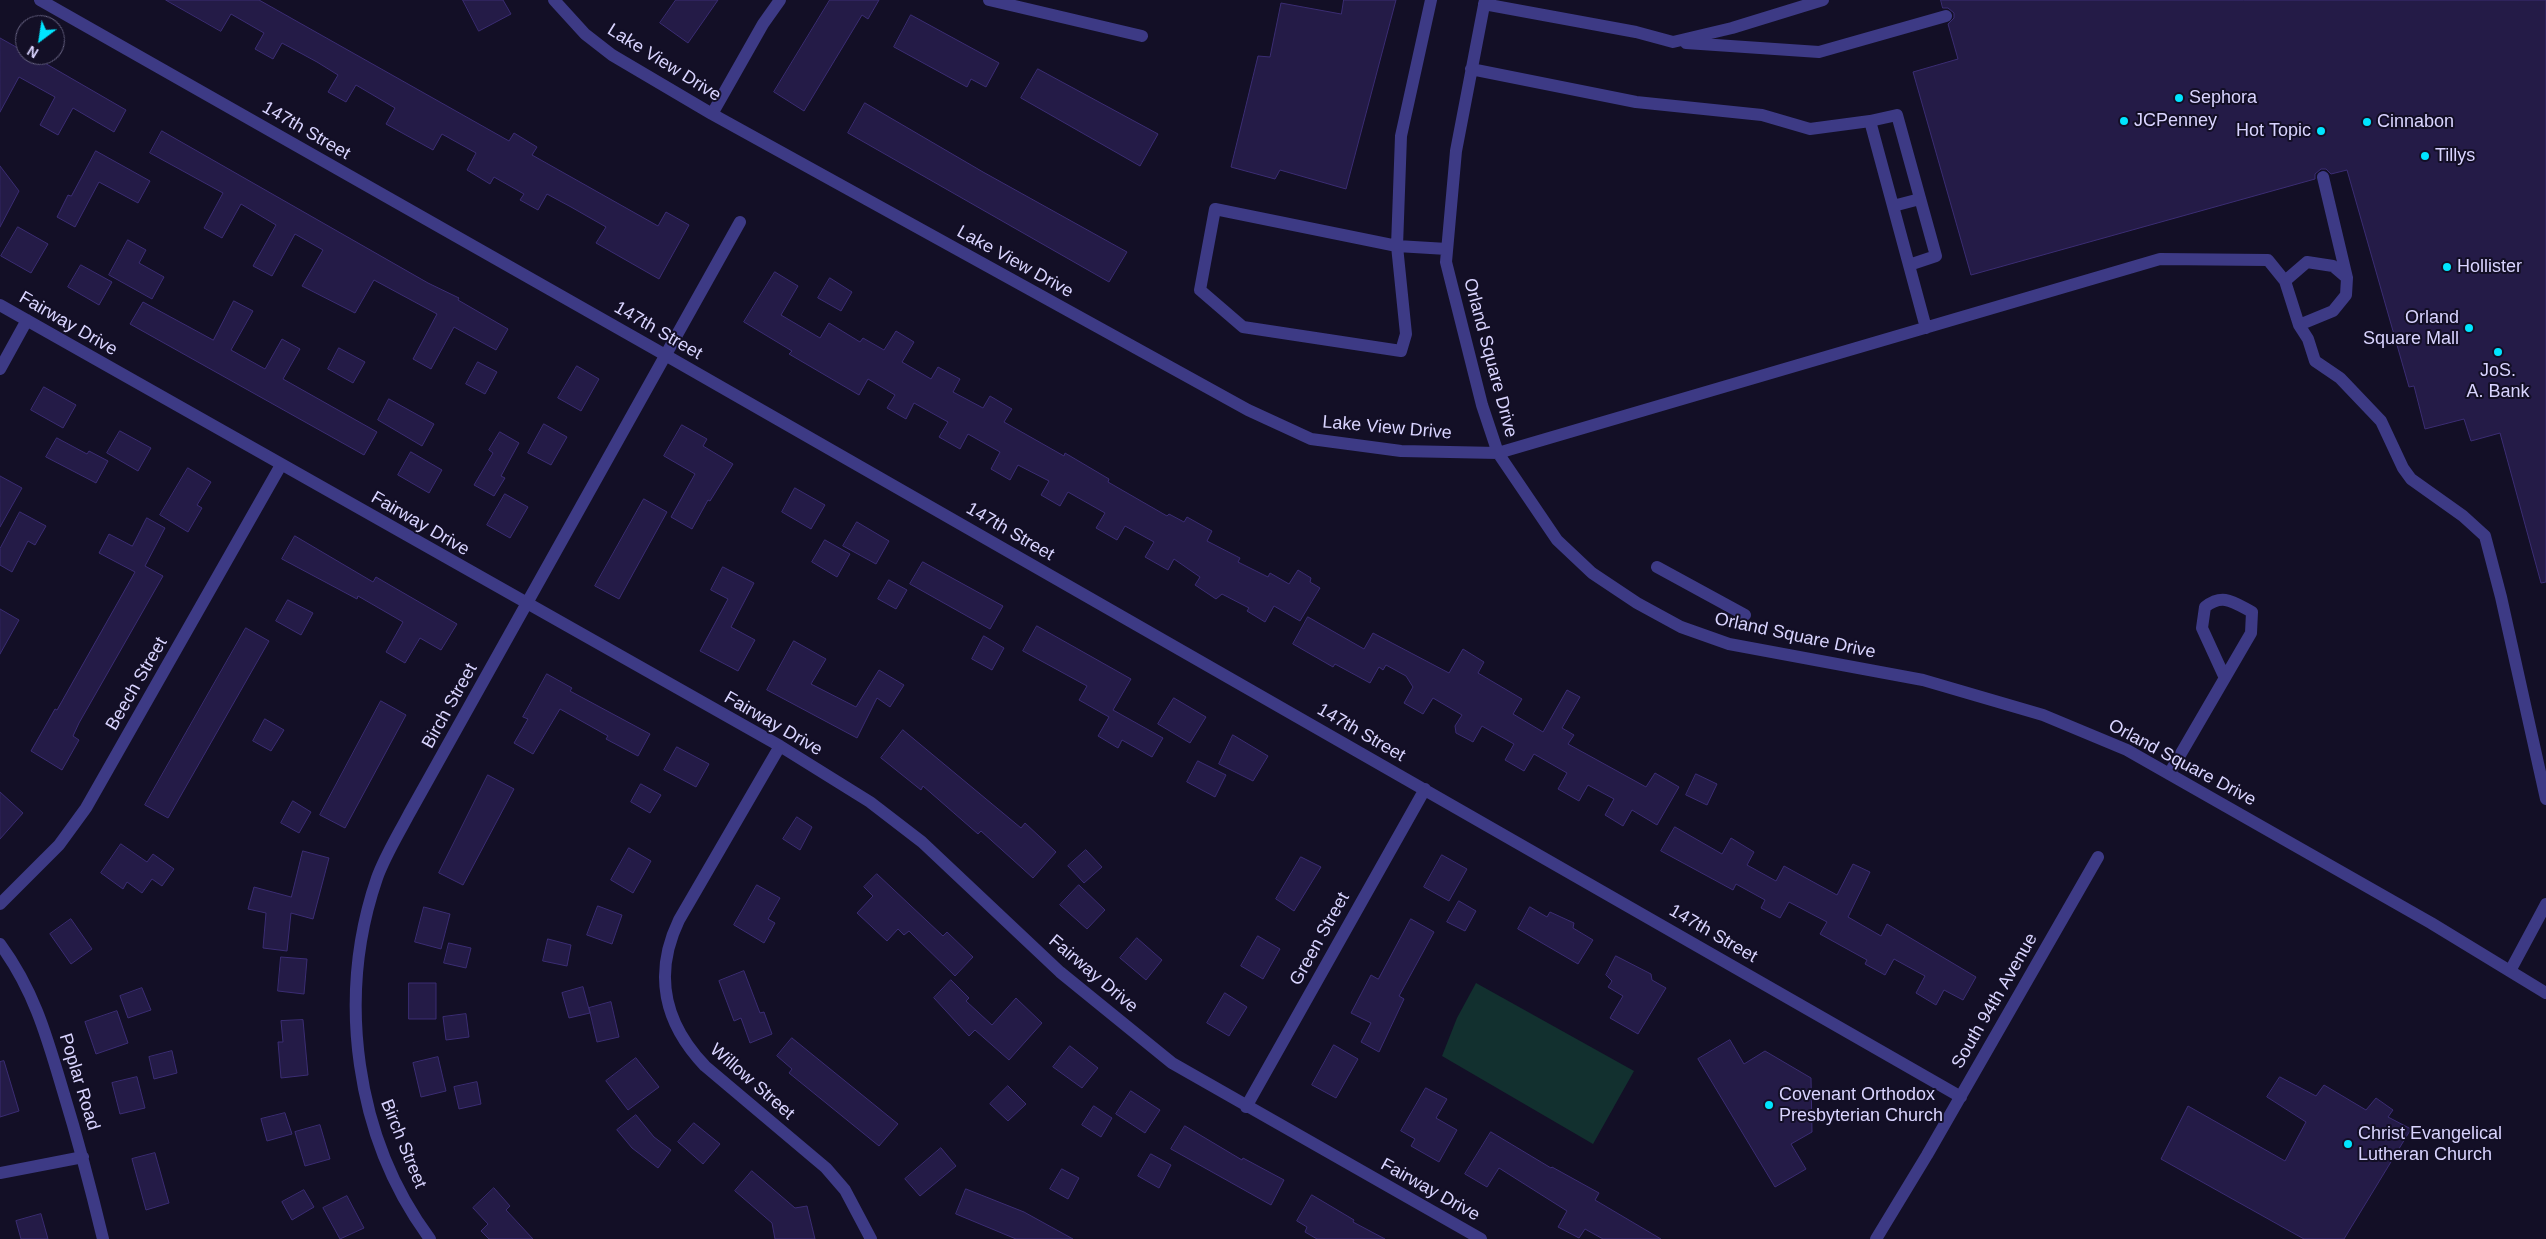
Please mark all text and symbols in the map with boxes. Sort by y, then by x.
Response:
north arrow [15,15,65,65]
street label: Lake View Drive [603,19,725,107]
text: N [24,43,41,61]
place label: Sephora [2189,87,2257,109]
marker: Sephora [2173,92,2185,104]
street label: 147th Street [258,97,354,165]
place label: JCPenney [2134,110,2217,132]
place label: Cinnabon [2377,111,2454,133]
marker: JCPenney [2118,115,2130,127]
marker: Cinnabon [2361,116,2373,128]
place label: Hot Topic [2236,120,2311,142]
marker: Hot Topic [2315,125,2327,137]
place label: Tillys [2435,145,2475,167]
marker: Tillys [2419,150,2431,162]
street label: Lake View Drive [953,221,1077,303]
place label: Hollister [2457,256,2522,278]
marker: Hollister [2441,261,2453,273]
street label: Orland Square Drive [1458,276,1522,440]
street label: Fairway Drive [15,287,121,361]
street label: 147th Street [610,297,706,365]
place label: Orland Square Mall [2363,307,2459,350]
marker: Orland Square Mall [2463,322,2475,334]
marker: JoS. A. Bank [2492,346,2504,358]
place label: JoS. A. Bank [2466,360,2530,402]
street label: Lake View Drive [1321,412,1453,444]
street label: Fairway Drive [367,487,473,561]
street label: 147th Street [962,498,1058,566]
street label: Orland Square Drive [1713,608,1877,664]
street label: Beech Street [102,634,172,734]
street label: Birch Street [418,660,482,752]
street label: Fairway Drive [720,687,826,761]
street label: 147th Street [1313,699,1409,767]
street label: Orland Square Drive [2104,715,2260,811]
street label: Green Street [1286,889,1354,989]
street label: 147th Street [1665,900,1761,968]
street label: South 94th Avenue [1947,929,2043,1073]
street label: Fairway Drive [1044,930,1142,1018]
street label: Poplar Road [54,1031,104,1133]
street label: Willow Street [705,1039,799,1125]
place label: Covenant Orthodox Presbyterian Church [1779,1084,1943,1126]
street label: Birch Street [375,1096,431,1192]
marker: Covenant Orthodox Presbyterian Church [1763,1099,1775,1111]
place label: Christ Evangelical Lutheran Church [2358,1123,2502,1166]
marker: Christ Evangelical Lutheran Church [2342,1138,2354,1150]
street label: Fairway Drive [1377,1154,1483,1226]

